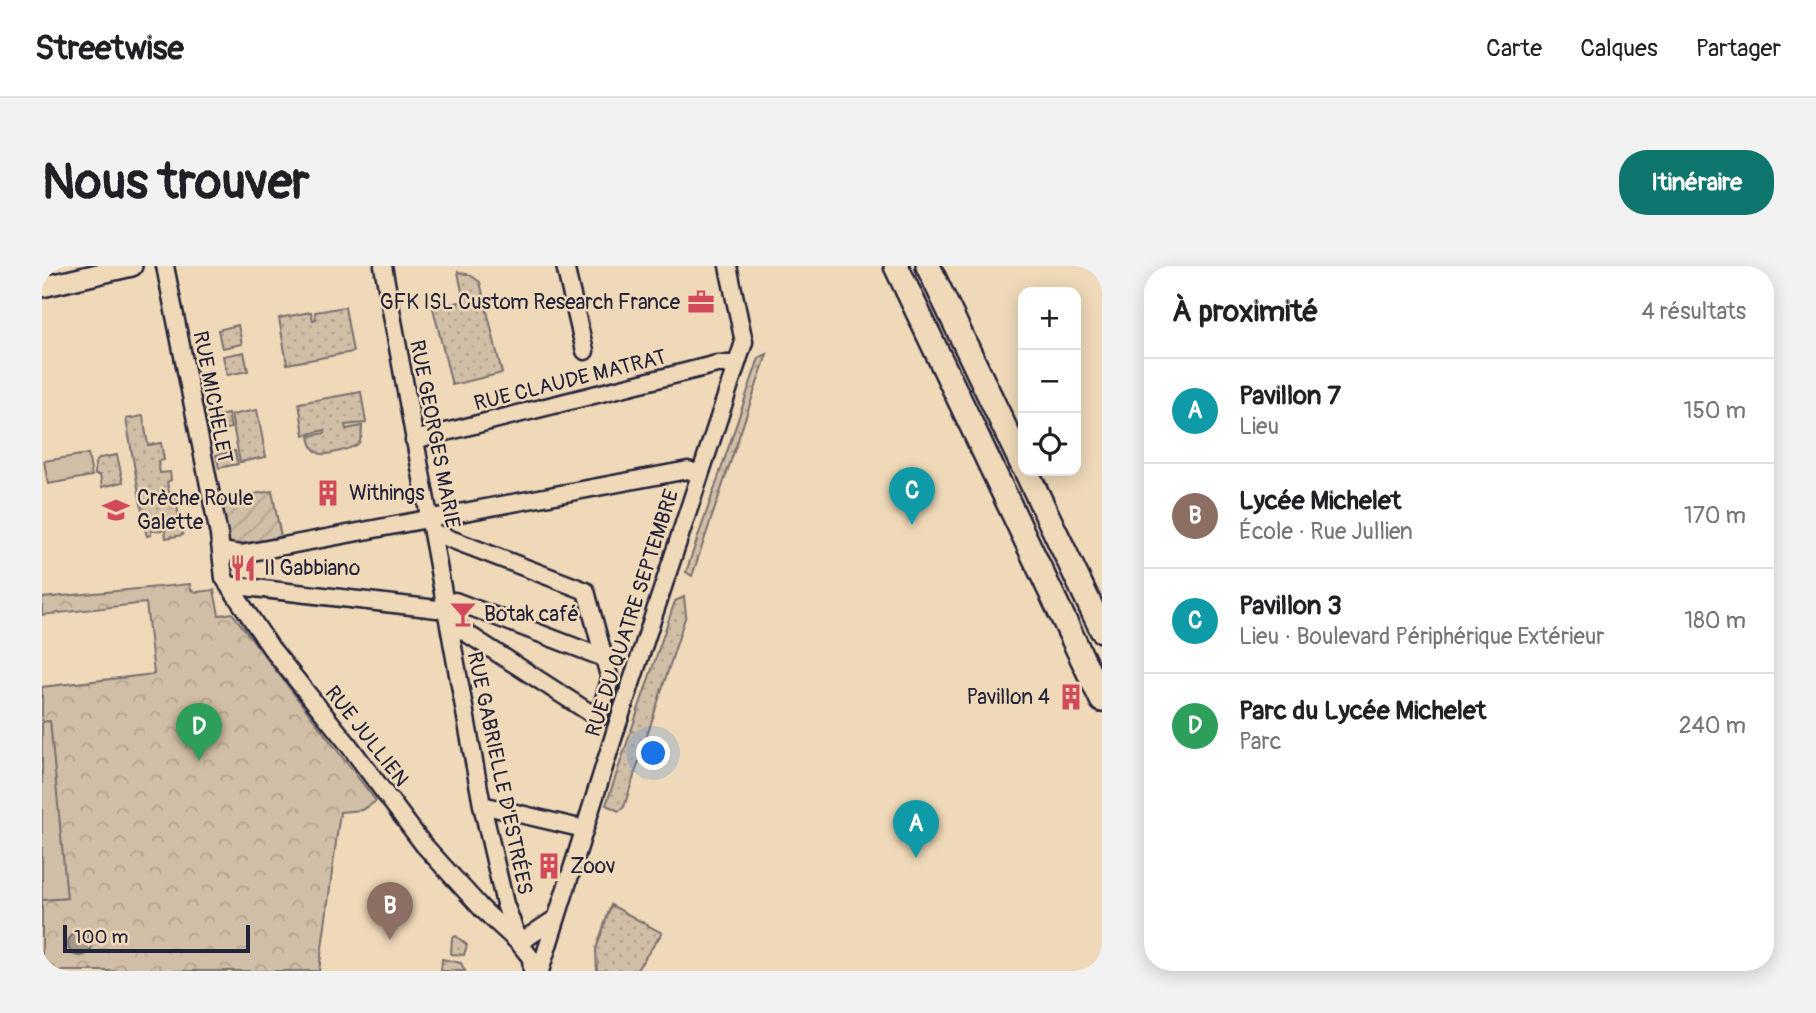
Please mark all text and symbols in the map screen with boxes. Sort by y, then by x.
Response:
text: Streetwise [35,28,184,69]
text: Carte [1486,34,1542,63]
text: Calques [1580,34,1658,63]
text: Partager [1696,34,1781,63]
button: Itinéraire [1619,150,1774,215]
text: Nous trouver [42,152,310,213]
office icon: GFK ISL Custom Research France [686,287,716,317]
map controls [1018,287,1081,476]
button: + [1018,287,1081,350]
place label: GFK ISL Custom Research France [380,289,681,316]
text: À proximité [1172,293,1318,330]
text: 4 résultats [1642,297,1746,326]
street label: RUE MICHELET [186,329,239,466]
street label: RUE GEORGES MARIE [403,338,466,531]
street label: RUE CLAUDE MATRAT [471,343,669,417]
button: − [1018,350,1081,413]
text: Pavillon 7 [1239,380,1341,412]
text: A [1188,396,1202,425]
text: 150 m [1683,396,1746,425]
text: Lieu [1239,412,1279,441]
button: locate [1018,413,1081,476]
pin: C [889,467,935,525]
building icon: Withings [313,478,343,508]
place label: Withings [349,480,425,507]
place label: Crèche Roule Galette [137,485,254,536]
text: Lycée Michelet [1239,485,1401,517]
street label: RUE DU QUATRE SEPTEMBRE [580,486,685,740]
school or university icon: Crèche Roule Galette [101,495,131,525]
text: B [1188,501,1202,530]
text: 170 m [1684,501,1746,530]
text: École · Rue Jullien [1239,517,1413,546]
restaurant icon: Il Gabbiano [228,553,258,583]
place label: Il Gabbiano [264,555,360,582]
text: Pavillon 3 [1239,590,1342,622]
bar icon: Botak café [448,599,478,629]
place label: Botak café [484,601,579,628]
text: C [1188,606,1202,635]
text: 180 m [1684,606,1746,635]
text: Lieu · Boulevard Périphérique Extérieur [1239,622,1605,651]
street label: RUE GABRIELLE D'ESTRÉES [461,649,538,897]
street label: RUE JULLIEN [319,680,414,792]
building icon: Pavillon 4 [1056,682,1086,712]
place label: Pavillon 4 [967,684,1050,711]
text: Parc du Lycée Michelet [1239,695,1486,727]
pin: D [176,703,222,761]
text: D [1188,711,1202,740]
text: 240 m [1679,711,1746,740]
text: Parc [1239,727,1281,756]
your location [636,736,670,770]
pin: A [893,800,939,858]
building icon: Zoov [534,851,564,881]
place label: Zoov [570,853,616,880]
pin: B [367,882,413,940]
scale bar [63,922,250,954]
text: 100 m [74,925,128,949]

